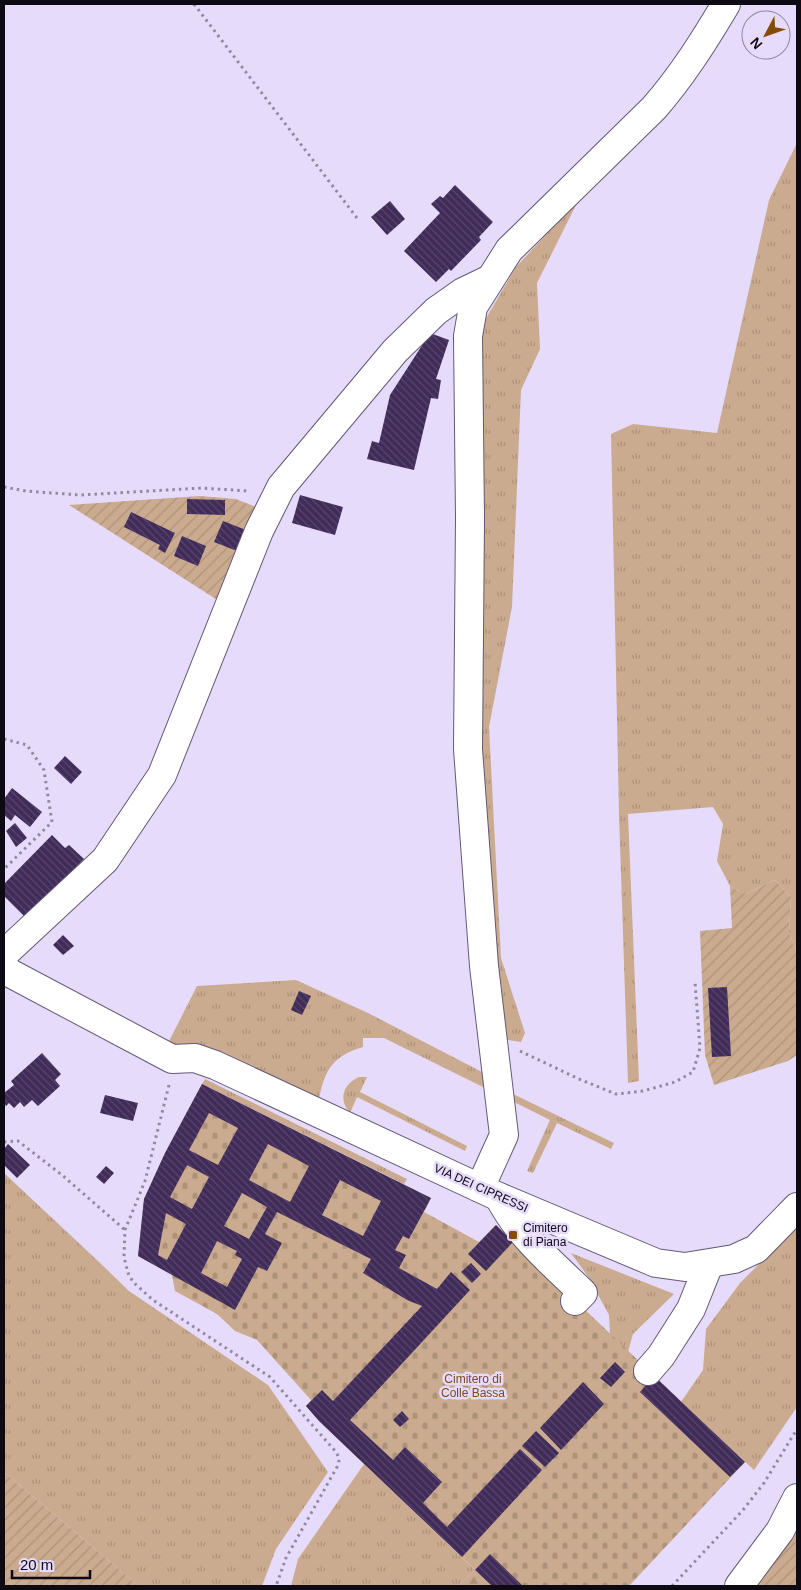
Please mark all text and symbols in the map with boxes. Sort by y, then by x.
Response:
north arrow [741,10,791,60]
text: N [747,34,766,53]
street label: VIA DEI CIPRESSI [432,1161,530,1215]
place label: Cimitero di Piana [523,1221,568,1249]
marker: Cimitero di Piana [507,1229,519,1241]
park label: Cimitero di Colle Bassa [441,1372,505,1400]
scale bar [12,1548,90,1580]
text: 20 m [20,1556,53,1573]

